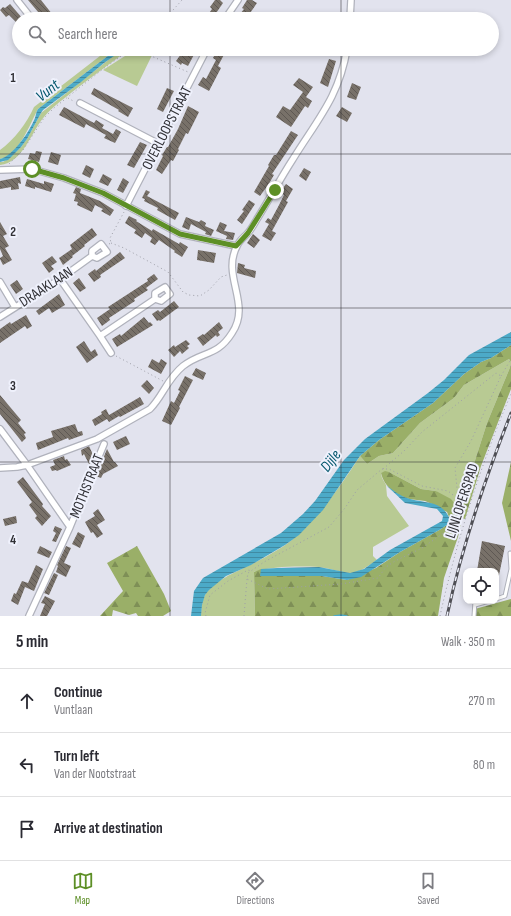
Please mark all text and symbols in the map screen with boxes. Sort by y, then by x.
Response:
search box [12,12,499,56]
icon: search [26,23,48,45]
text: Search here [58,25,118,44]
text: 1 [10,70,16,86]
water label: Vunt [32,75,65,106]
street label: OVERLOOPSTRAAT [138,83,196,173]
route start [23,160,41,178]
route end [266,181,284,199]
text: 2 [10,224,16,240]
street label: DRAAKLAAN [16,263,76,311]
text: 3 [10,378,16,394]
water label: Dijle [317,446,345,476]
street label: MOTHSTRAAT [66,451,108,521]
street label: LIJNLOPERSPAD [441,461,483,541]
text: 4 [10,532,16,548]
map controls [463,568,499,604]
button: locate [463,568,499,604]
text: 5 min [16,632,48,652]
text: Walk · 350 m [441,634,495,650]
text: Continue [54,683,103,702]
icon: ahead [16,690,38,712]
text: 270 m [468,693,495,709]
text: Vuntlaan [54,702,93,718]
text: Turn left [54,747,99,766]
icon: left [16,754,38,776]
text: 80 m [473,757,495,773]
text: Van der Nootstraat [54,766,136,782]
icon: arrive [16,818,38,840]
text: Arrive at destination [54,819,163,838]
tab: Map [72,870,94,907]
tab: Directions [237,870,274,907]
tab: Saved [417,870,439,907]

